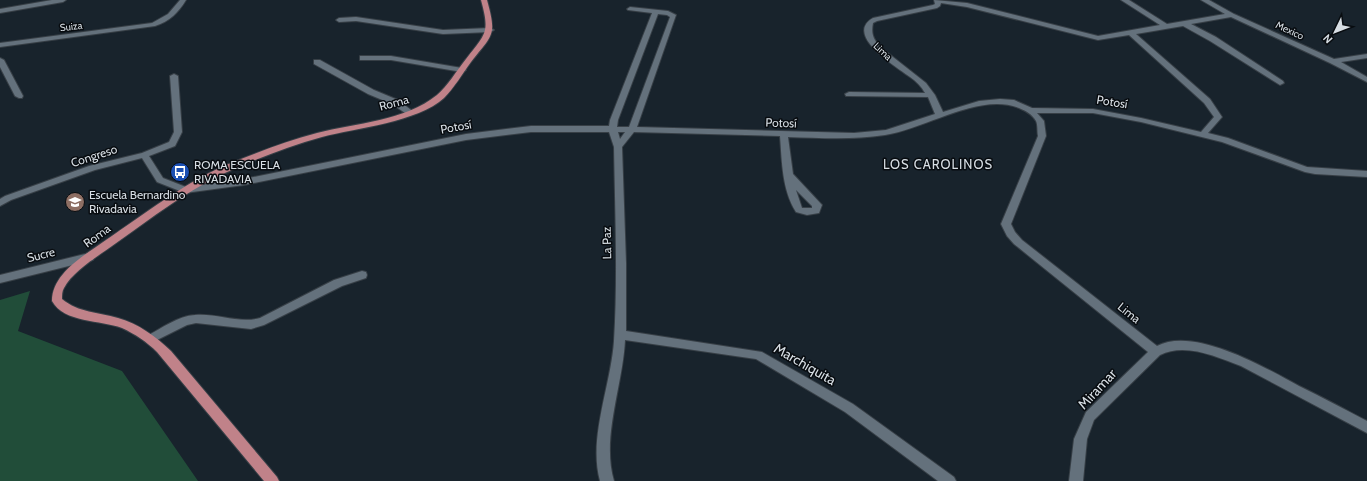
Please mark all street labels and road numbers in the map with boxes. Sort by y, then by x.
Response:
street label: Mexico [1273,18,1307,43]
street label: Suiza [59,19,83,34]
street label: Lima [871,40,895,63]
street label: Roma [377,91,410,114]
street label: Potosí [1095,92,1129,111]
street label: Potosí [765,114,797,131]
street label: Potosí [439,116,473,137]
street label: Congreso [69,141,119,170]
street label: Roma [80,221,113,250]
street label: La Paz [599,226,614,259]
street label: Sucre [25,244,56,265]
street label: Lima [1115,299,1144,326]
street label: Marchiquita [771,339,839,389]
street label: Miramar [1074,365,1121,413]

